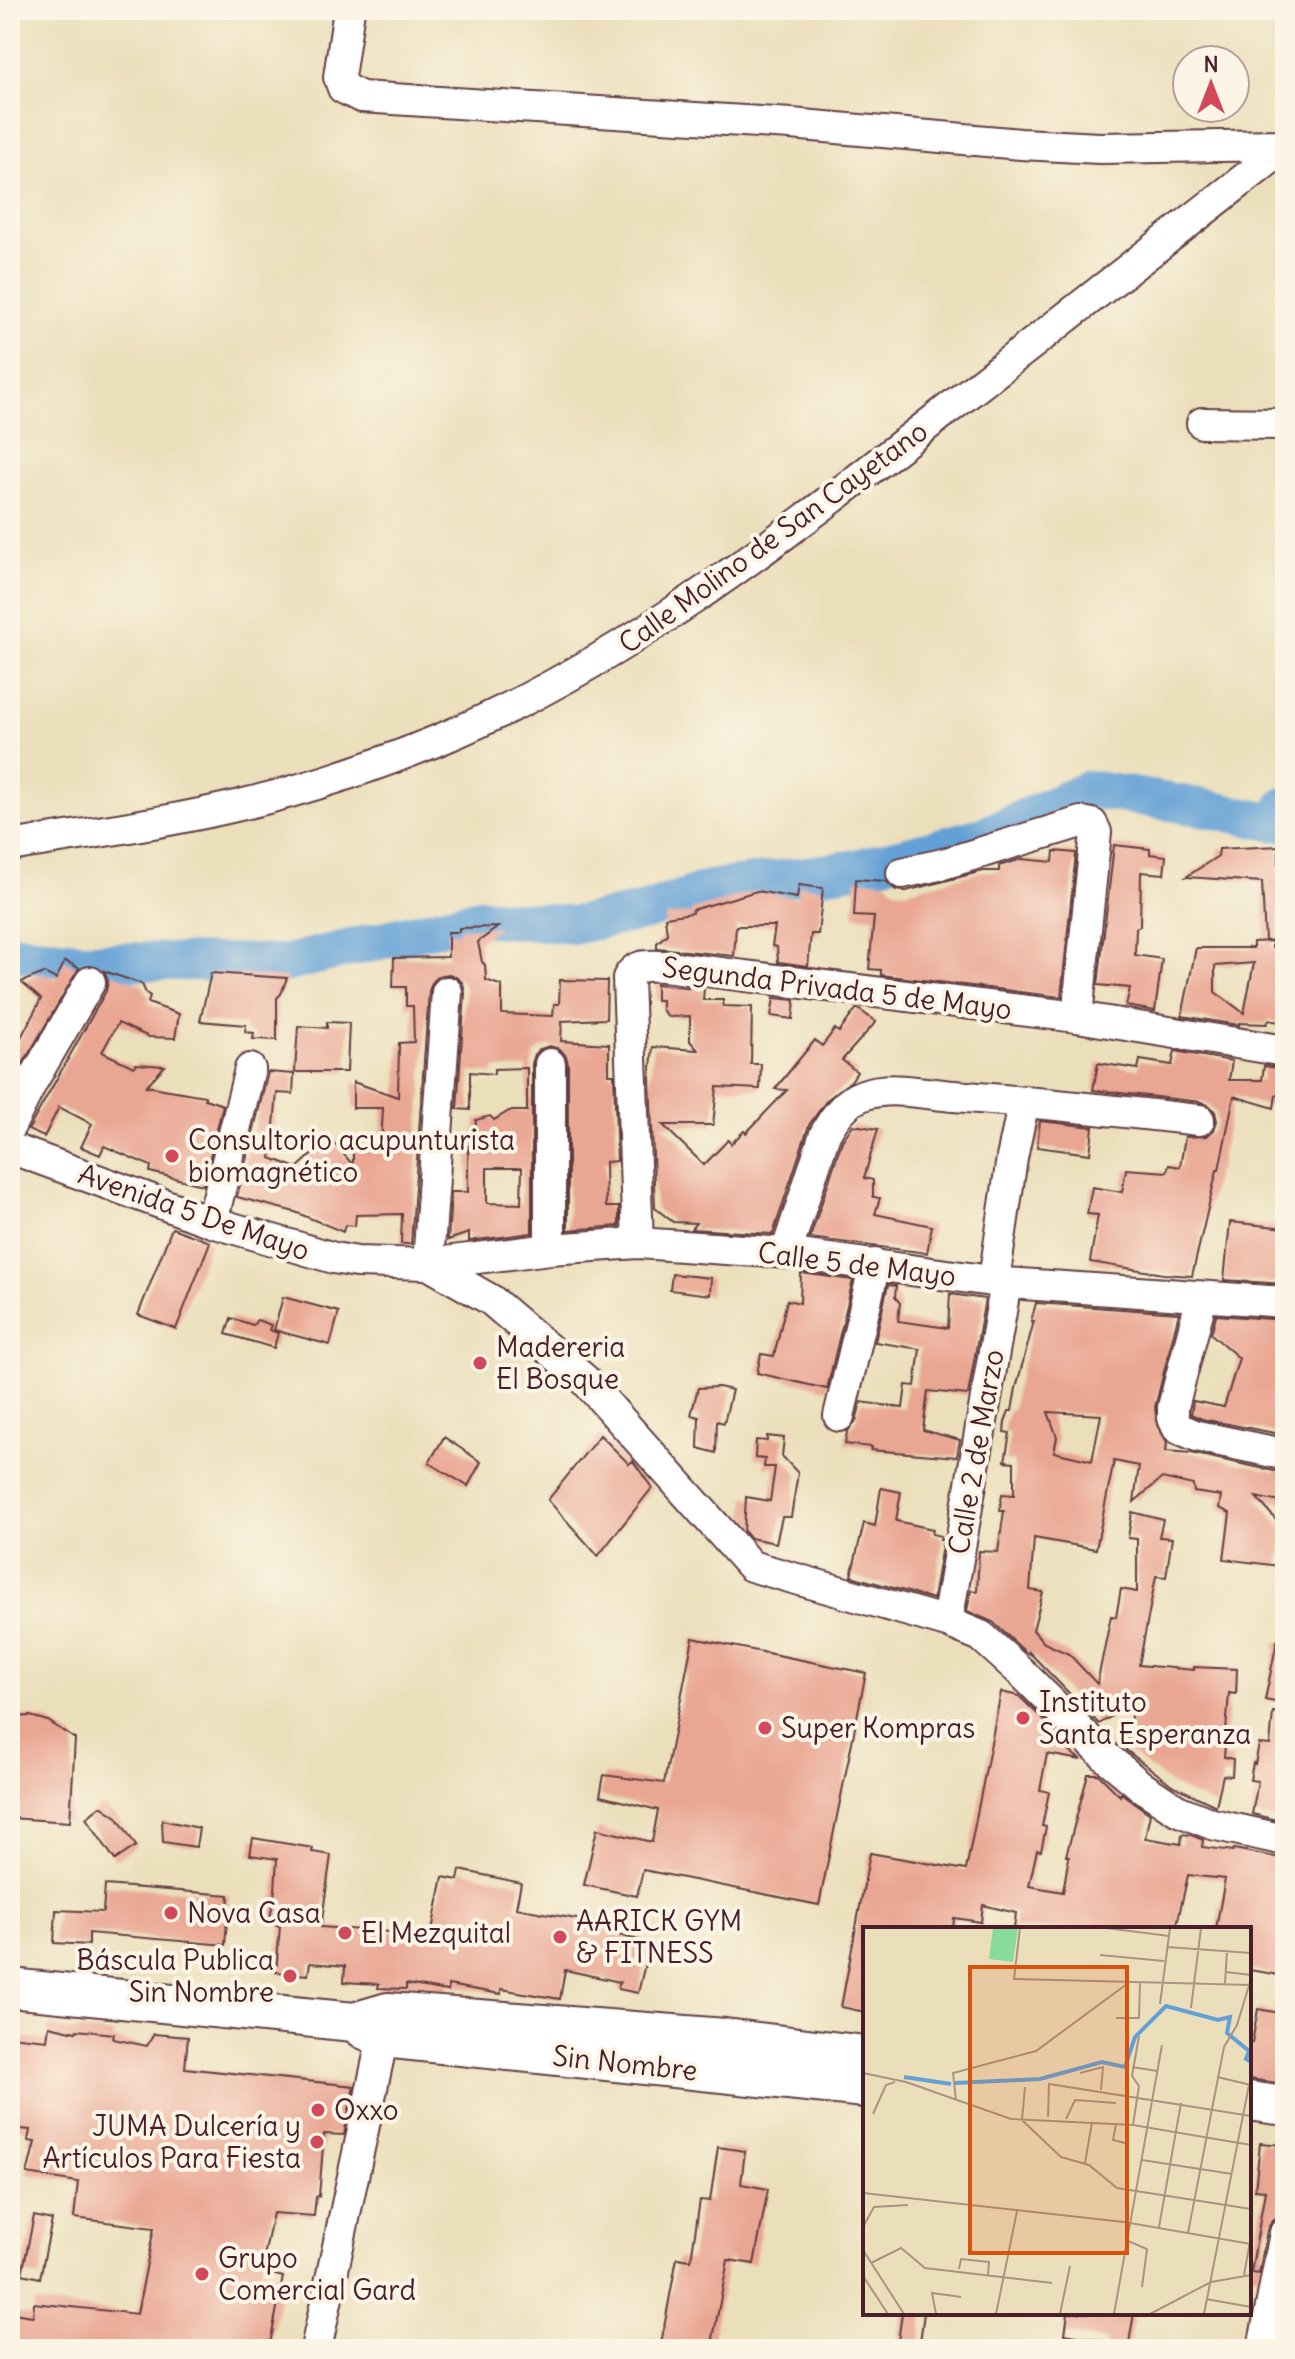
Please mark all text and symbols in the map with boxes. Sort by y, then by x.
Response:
north arrow [1171,44,1251,124]
text: N [1203,50,1219,78]
street label: Calle Molino de San Cayetano [612,413,934,661]
street label: Segunda Privada 5 de Mayo [660,949,1014,1027]
place label: Consultorio acupunturista biomagnético [188,1122,515,1190]
marker: Consultorio acupunturista biomagnético [163,1147,181,1165]
street label: Avenida 5 De Mayo [74,1156,314,1268]
street label: Calle 5 de Mayo [756,1234,958,1294]
place label: Madereria El Bosque [496,1329,625,1397]
street label: Calle 2 de Marzo [940,1347,1012,1557]
marker: Madereria El Bosque [471,1354,489,1372]
place label: Instituto Santa Esperanza [1039,1684,1251,1752]
marker: Instituto Santa Esperanza [1014,1709,1032,1727]
place label: Super Kompras [781,1710,975,1746]
marker: Super Kompras [756,1719,774,1737]
place label: Nova Casa [187,1895,321,1931]
place label: AARICK GYM & FITNESS [576,1903,742,1971]
marker: Nova Casa [162,1904,180,1922]
place label: El Mezquital [361,1915,511,1951]
marker: El Mezquital [336,1924,354,1942]
inset map [863,1927,1251,2315]
marker: AARICK GYM & FITNESS [551,1928,569,1946]
place label: Báscula Publica Sin Nombre [76,1942,274,2010]
marker: Báscula Publica Sin Nombre [281,1967,299,1985]
street label: Sin Nombre [551,2038,699,2088]
place label: Oxxo [334,2092,398,2128]
marker: Oxxo [309,2101,327,2119]
place label: JUMA Dulcería y Artículos Para Fiesta [43,2108,301,2176]
marker: JUMA Dulcería y Artículos Para Fiesta [308,2133,326,2151]
place label: Grupo Comercial Gard [218,2240,416,2308]
marker: Grupo Comercial Gard [193,2265,211,2283]

